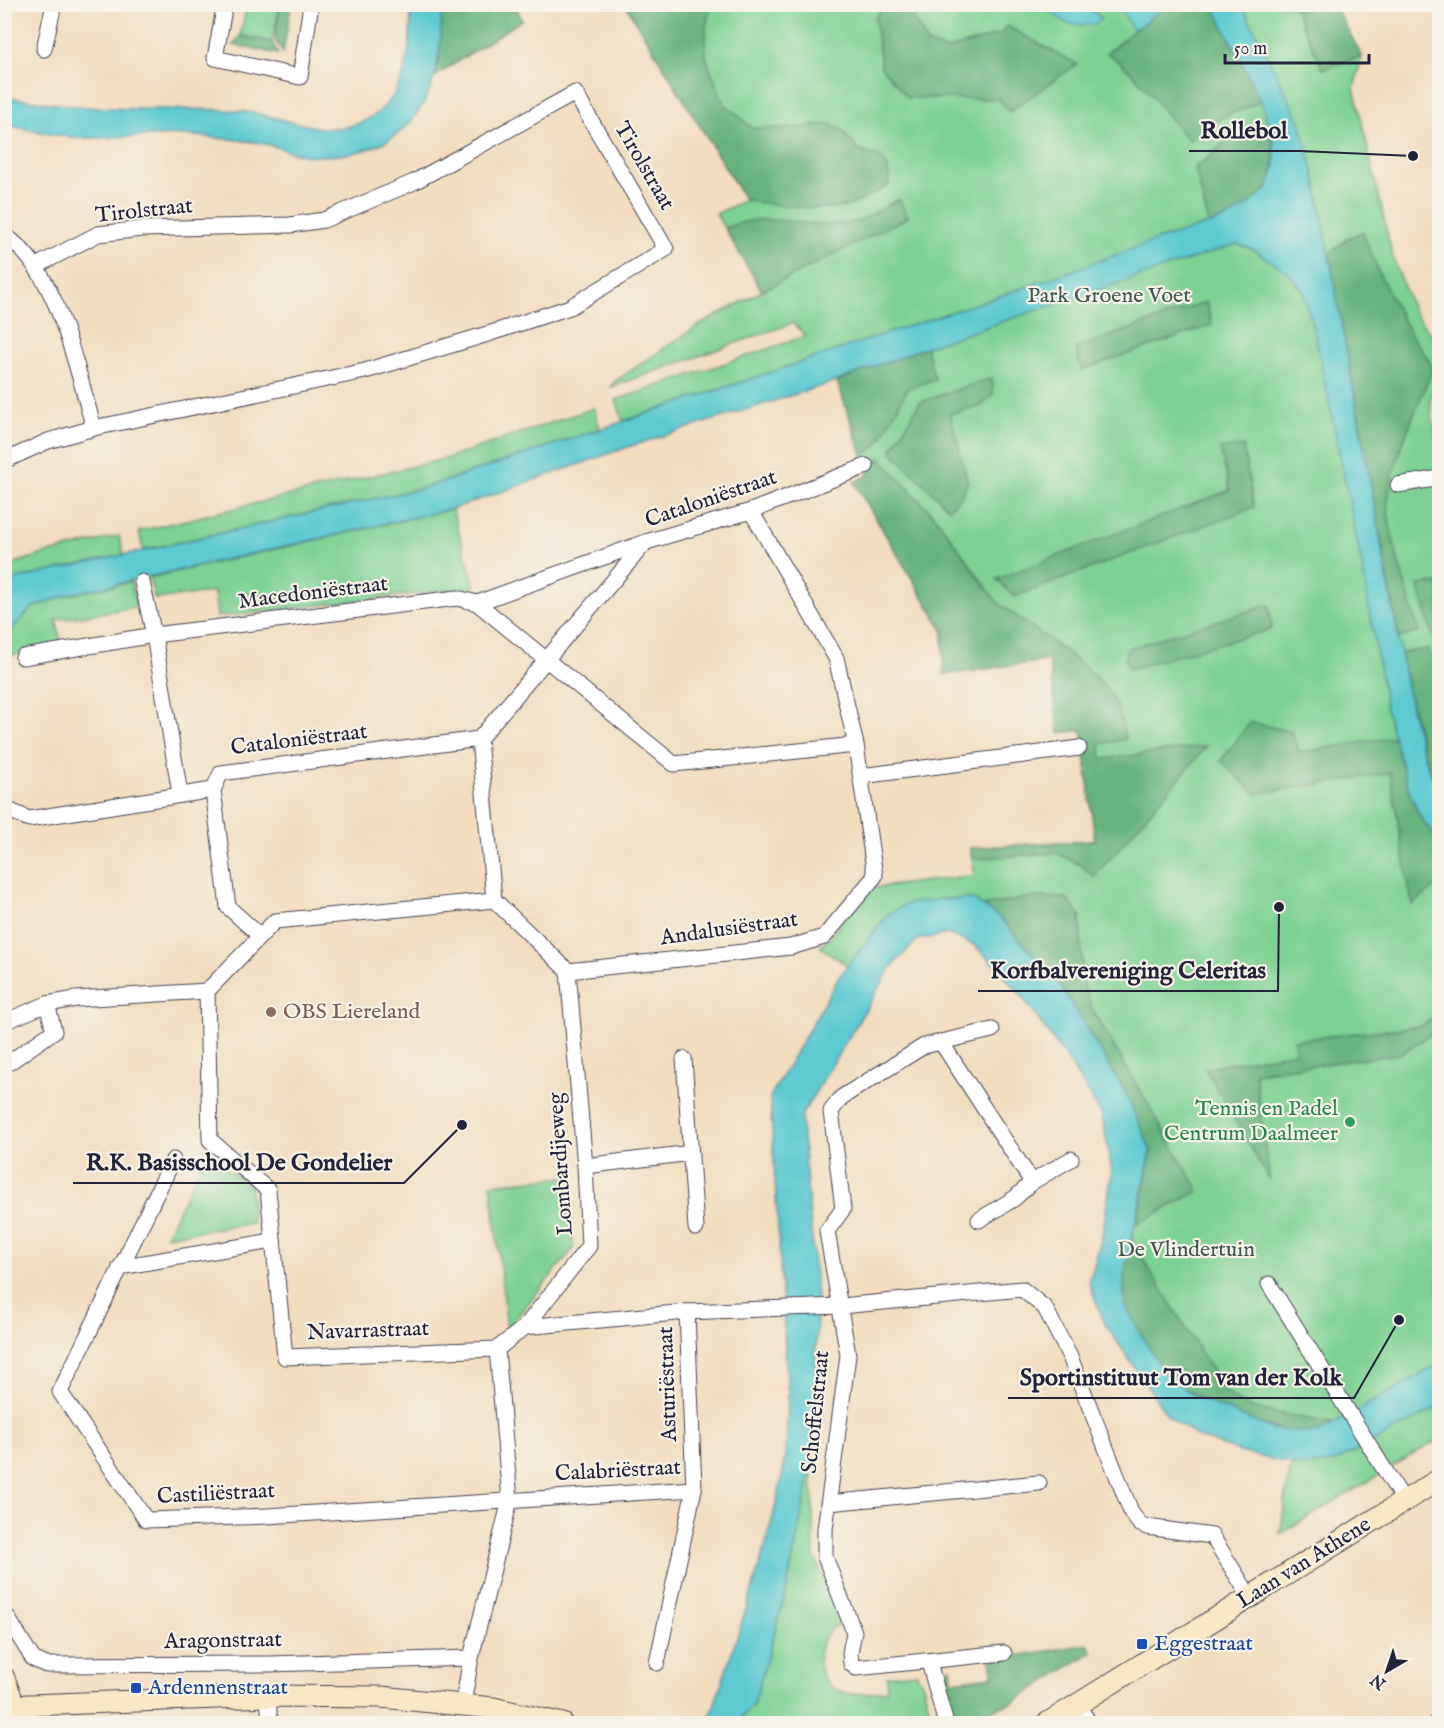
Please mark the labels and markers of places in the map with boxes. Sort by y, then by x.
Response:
callout: Rollebol [1189,109,1300,151]
callout: Korfbalvereniging Celeritas [978,949,1278,991]
place label: OBS Liereland [283,998,421,1026]
marker: OBS Liereland [264,1005,278,1019]
place label: Tennis en Padel Centrum Daalmeer [1164,1095,1338,1148]
marker: Tennis en Padel Centrum Daalmeer [1343,1115,1357,1129]
callout: R.K. Basisschool De Gondelier [73,1141,404,1183]
callout: Sportinstituut Tom van der Kolk [1008,1356,1354,1398]
place label: Eggestraat [1154,1630,1254,1658]
marker: Eggestraat [1135,1637,1149,1651]
place label: Ardennenstraat [147,1674,288,1702]
marker: Ardennenstraat [129,1681,143,1695]

